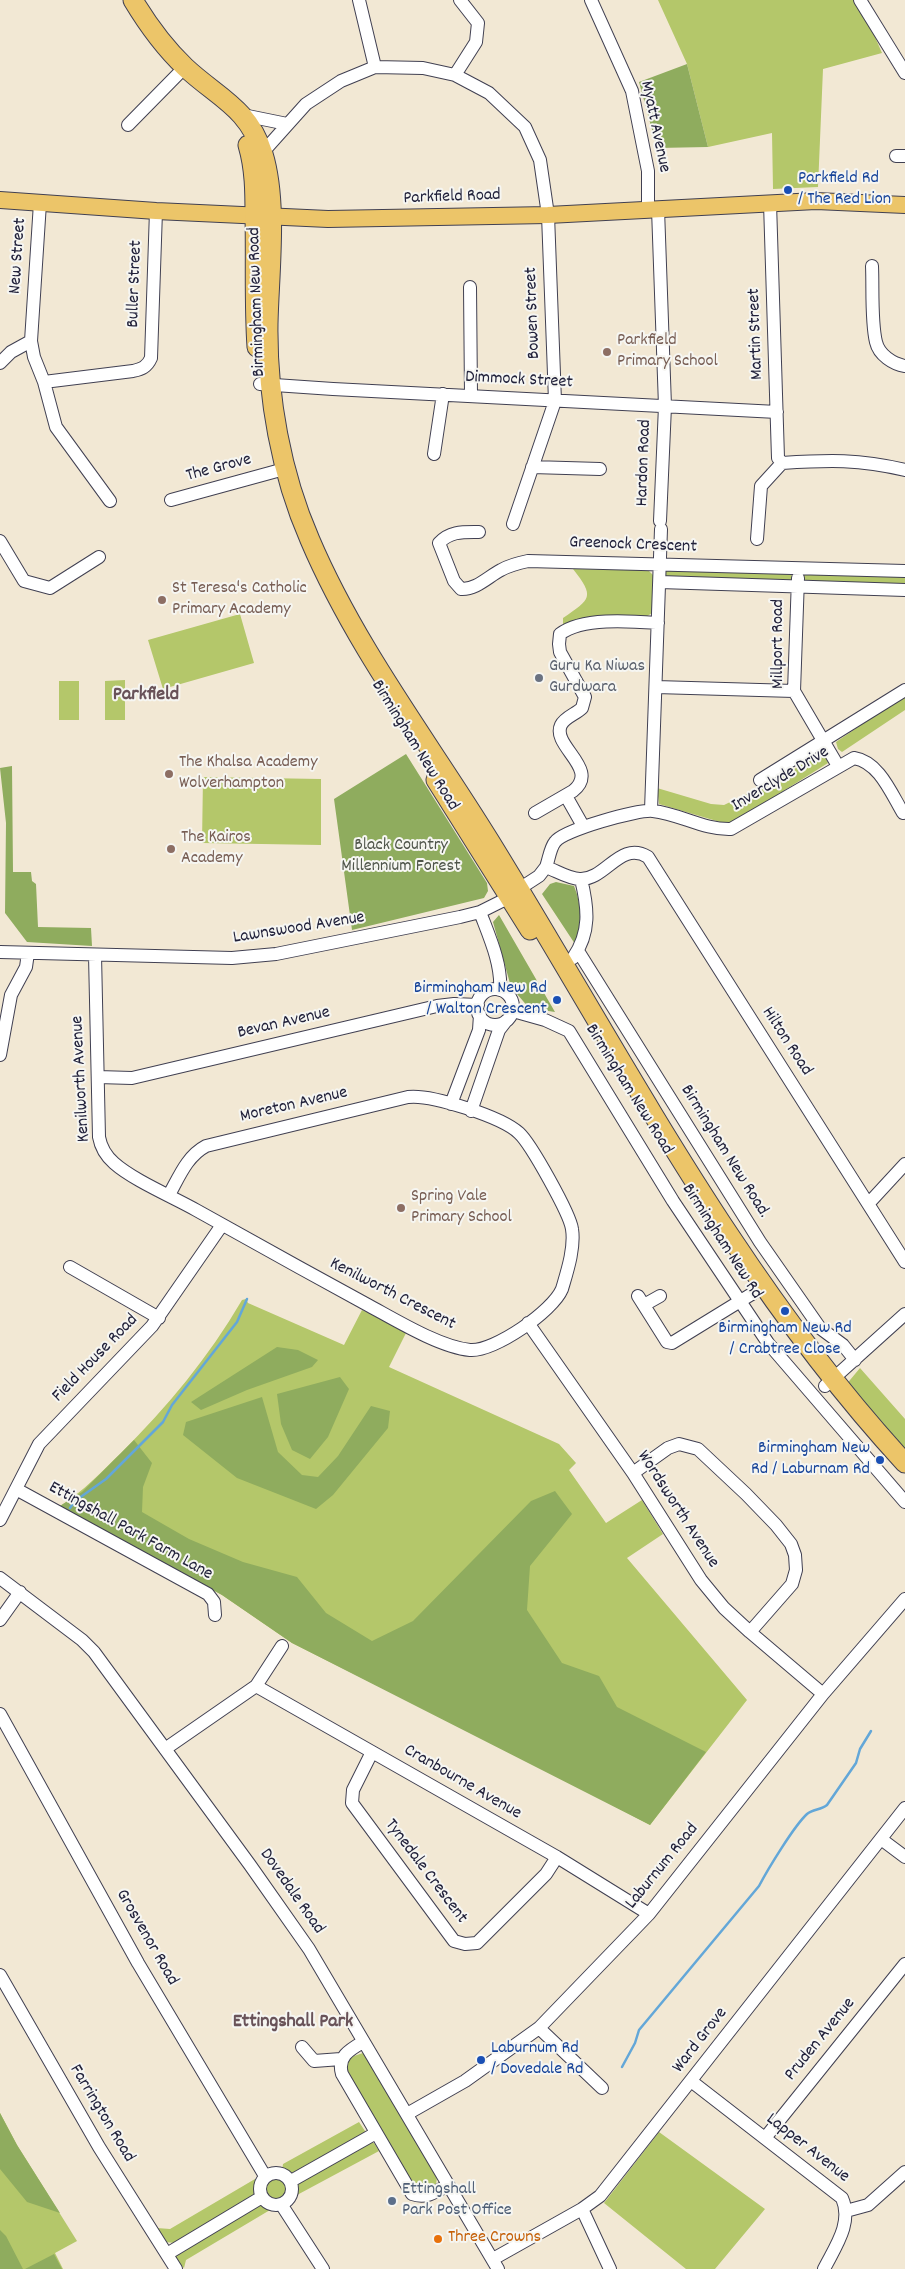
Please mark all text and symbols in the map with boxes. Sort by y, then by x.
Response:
street label: Myatt Avenue [634,79,674,175]
place label: Parkfield Rd / The Red Lion [798,169,891,212]
marker: Parkfield Rd / The Red Lion [782,184,794,196]
street label: Parkfield Road [403,186,501,210]
street label: New Street [6,217,32,295]
street label: Birmingham New Road [245,227,271,377]
street label: Buller Street [124,240,148,328]
street label: Bowen Street [522,267,546,359]
street label: Martin Street [745,288,769,380]
place label: Parkfield Primary School [617,331,718,374]
marker: Parkfield Primary School [601,346,613,358]
street label: Dimmock Street [465,367,573,395]
street label: Hardon Road [633,419,657,507]
street label: The Grove [184,450,254,488]
street label: Greenock Crescent [569,533,697,559]
place label: St Teresa's Catholic Primary Academy [172,579,307,622]
marker: St Teresa's Catholic Primary Academy [156,594,168,606]
street label: Millport Road [769,599,791,689]
place label: Guru Ka Niwas Gurdwara [549,657,645,700]
marker: Guru Ka Niwas Gurdwara [533,672,545,684]
street label: Birmingham New Road [365,677,463,815]
district label: Parkfield [113,684,179,708]
street label: Inverclyde Drive [728,742,834,818]
place label: The Khalsa Academy Wolverhampton [179,753,317,796]
marker: The Khalsa Academy Wolverhampton [163,768,175,780]
place label: The Kairos Academy [181,828,251,871]
park label: Black Country Millennium Forest [341,836,461,879]
marker: The Kairos Academy [165,843,177,855]
street label: Lawnswood Avenue [232,908,366,950]
place label: Birmingham New Rd / Walton Crescent [414,979,547,1022]
marker: Birmingham New Rd / Walton Crescent [551,994,563,1006]
street label: Bevan Avenue [236,1003,332,1045]
street label: Hilton Road [756,1004,816,1080]
street label: Kenilworth Avenue [68,1015,96,1143]
street label: Birmingham New Road [579,1021,677,1159]
street label: Birmingham New Road. [674,1082,774,1222]
street label: Moreton Avenue [238,1083,350,1129]
street label: Birmingham New Rd [676,1180,766,1304]
place label: Spring Vale Primary School [411,1187,512,1230]
marker: Spring Vale Primary School [395,1202,407,1214]
street label: Kenilworth Crescent [325,1254,459,1336]
marker: Birmingham New Rd / Crabtree Close [779,1305,791,1317]
street label: Field House Road [49,1310,143,1408]
place label: Birmingham New Rd / Crabtree Close [718,1319,852,1362]
place label: Birmingham New Rd / Laburnam Rd [751,1439,870,1482]
street label: Wordsworth Avenue [631,1447,723,1573]
marker: Birmingham New Rd / Laburnam Rd [874,1454,886,1466]
street label: Ettingshall Park Farm Lane [44,1478,216,1586]
street label: Cranbourne Avenue [399,1741,525,1825]
street label: Tynedale Crescent [379,1816,471,1928]
street label: Laburnum Road [622,1820,704,1914]
street label: Dovedale Road [254,1845,328,1939]
street label: Grosvenor Road [110,1886,182,1990]
street label: Pruden Avenue [781,1994,861,2086]
street label: Ward Grove [669,2004,733,2078]
district label: Ettingshall Park [233,2011,353,2035]
place label: Laburnum Rd / Dovedale Rd [491,2039,583,2082]
marker: Laburnum Rd / Dovedale Rd [475,2054,487,2066]
street label: Farrington Road [63,2061,139,2167]
street label: Lapper Avenue [761,2110,853,2188]
place label: Ettingshall Park Post Office [402,2180,512,2222]
marker: Ettingshall Park Post Office [386,2195,398,2207]
place label: Three Crowns [448,2228,541,2250]
marker: Three Crowns [432,2233,444,2245]

